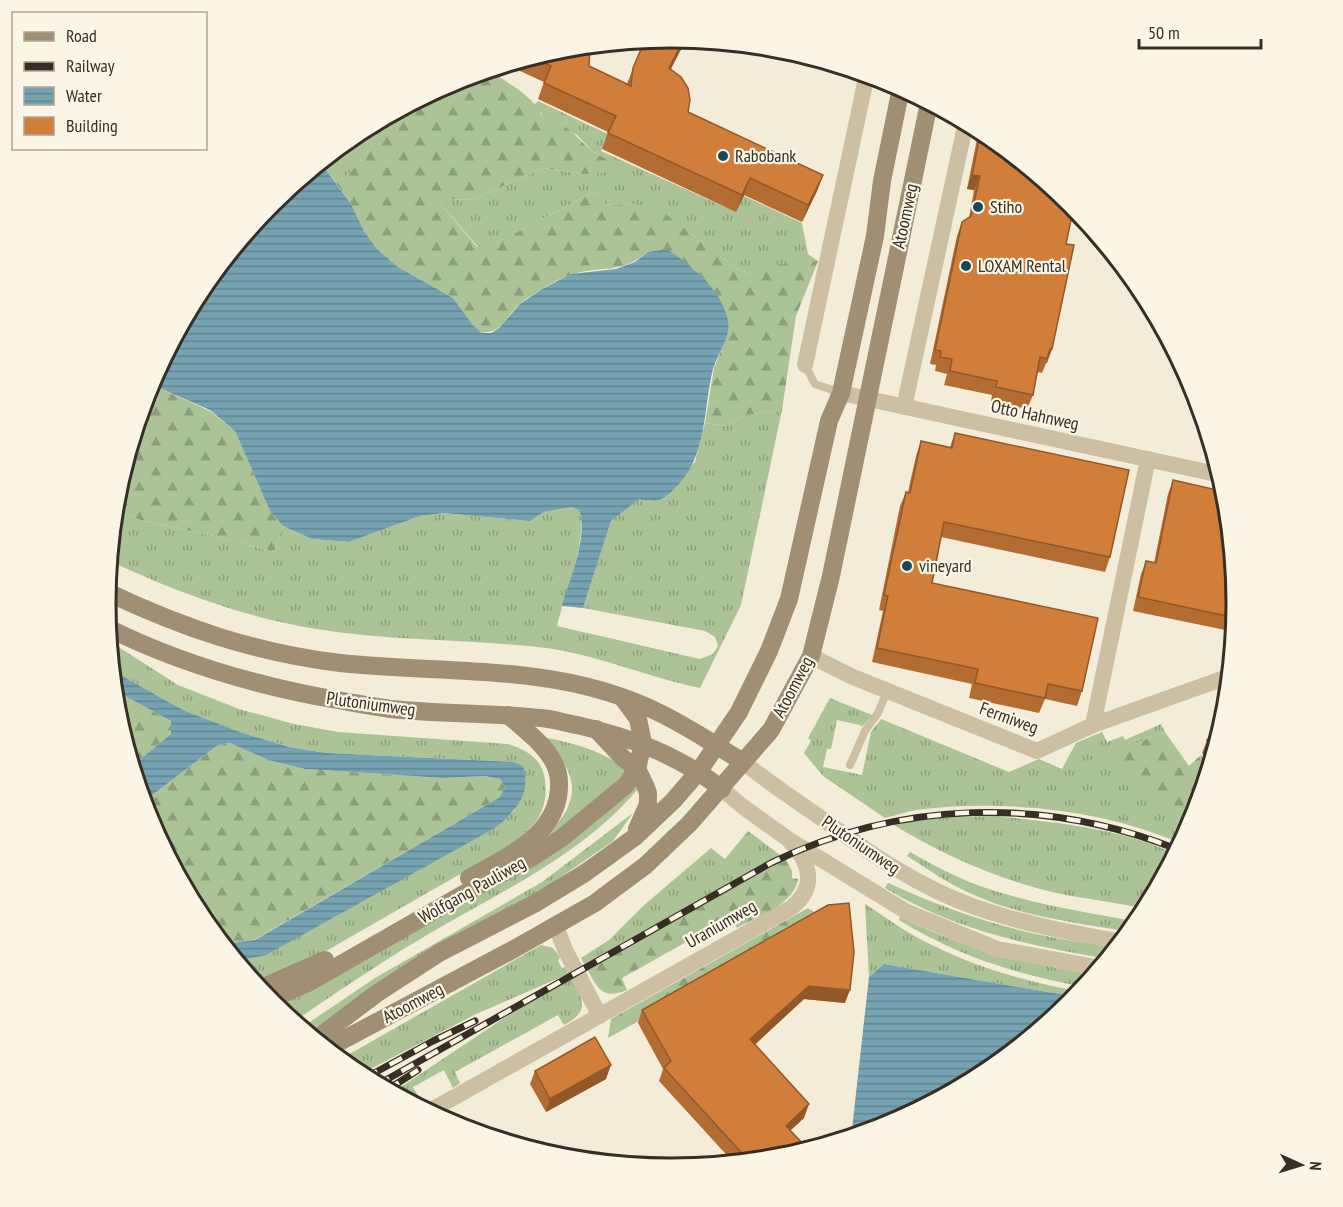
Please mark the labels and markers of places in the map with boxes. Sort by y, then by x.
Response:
place label: Rabobank [735,144,796,167]
marker: Rabobank [716,149,730,163]
place label: Stiho [990,195,1022,218]
marker: Stiho [971,200,985,214]
place label: LOXAM Rental [978,254,1067,277]
marker: LOXAM Rental [959,259,973,273]
place label: vineyard [919,554,972,577]
marker: vineyard [900,559,914,573]

